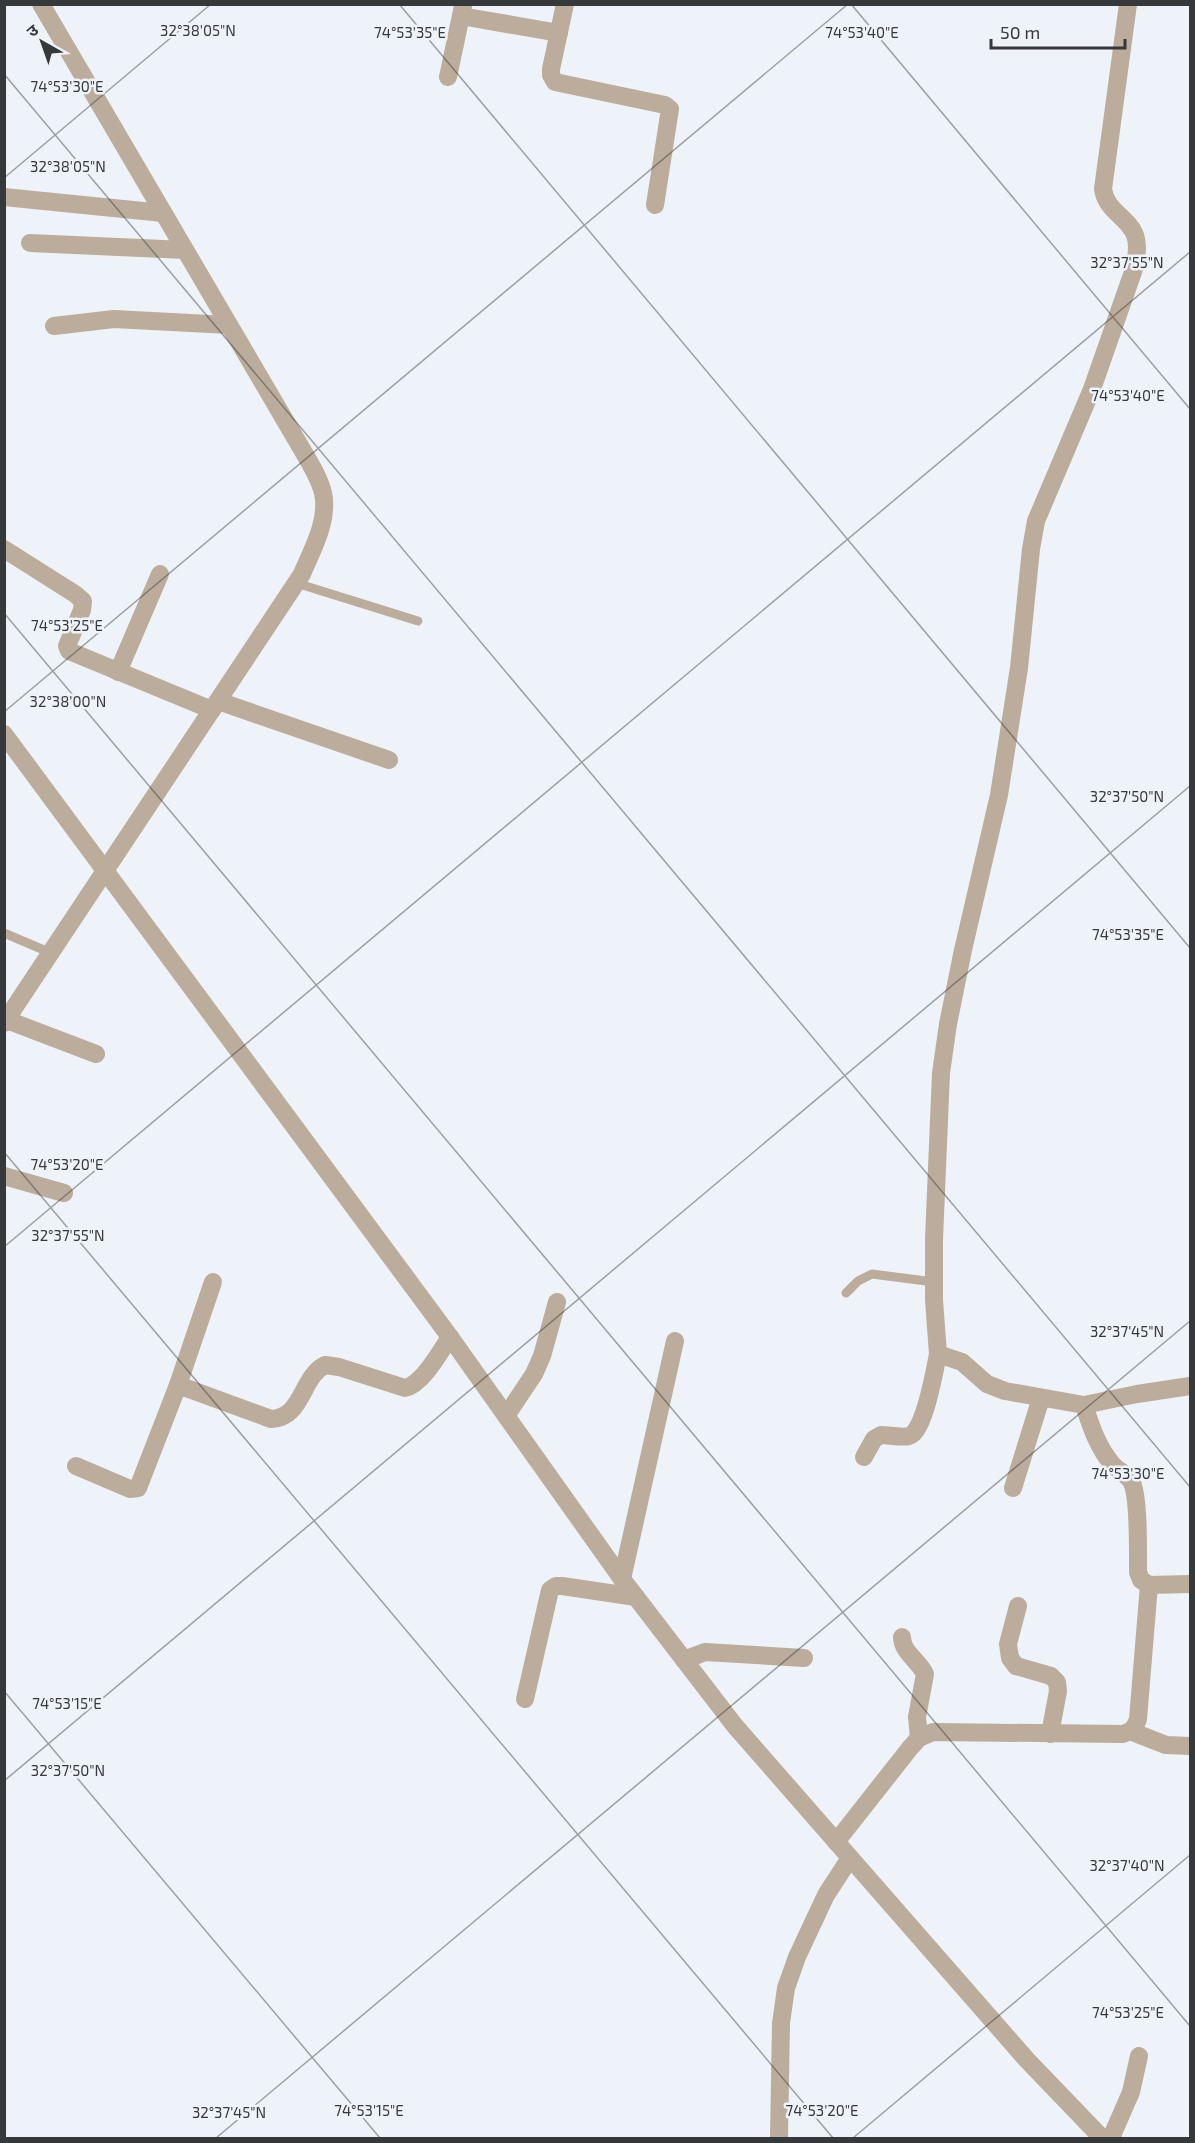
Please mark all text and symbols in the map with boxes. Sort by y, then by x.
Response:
north arrow [12,12,72,72]
scale bar [991,12,1124,50]
text: उ [22,19,42,40]
text: 32°38'05"N [160,21,236,39]
text: 50 m [1000,21,1040,43]
text: 74°53'35"E [374,23,446,41]
text: 74°53'40"E [825,23,899,41]
text: 74°53'30"E [31,77,103,95]
text: 32°38'05"N [30,157,106,175]
text: 32°37'55"N [1090,253,1164,271]
text: 74°53'40"E [1091,386,1165,404]
text: 74°53'25"E [31,616,103,634]
text: 32°38'00"N [30,692,106,710]
text: 32°37'50"N [1090,787,1164,805]
text: 74°53'35"E [1092,925,1164,943]
text: 74°53'20"E [30,1155,104,1173]
text: 32°37'55"N [31,1226,105,1244]
text: 32°37'45"N [1090,1322,1164,1340]
text: 74°53'30"E [1092,1464,1164,1482]
text: 74°53'15"E [32,1694,102,1712]
text: 32°37'50"N [31,1761,105,1779]
text: 32°37'40"N [1089,1856,1165,1874]
text: 74°53'25"E [1092,2003,1164,2021]
text: 74°53'15"E [334,2101,404,2119]
text: 74°53'20"E [785,2101,859,2119]
text: 32°37'45"N [192,2103,266,2121]

